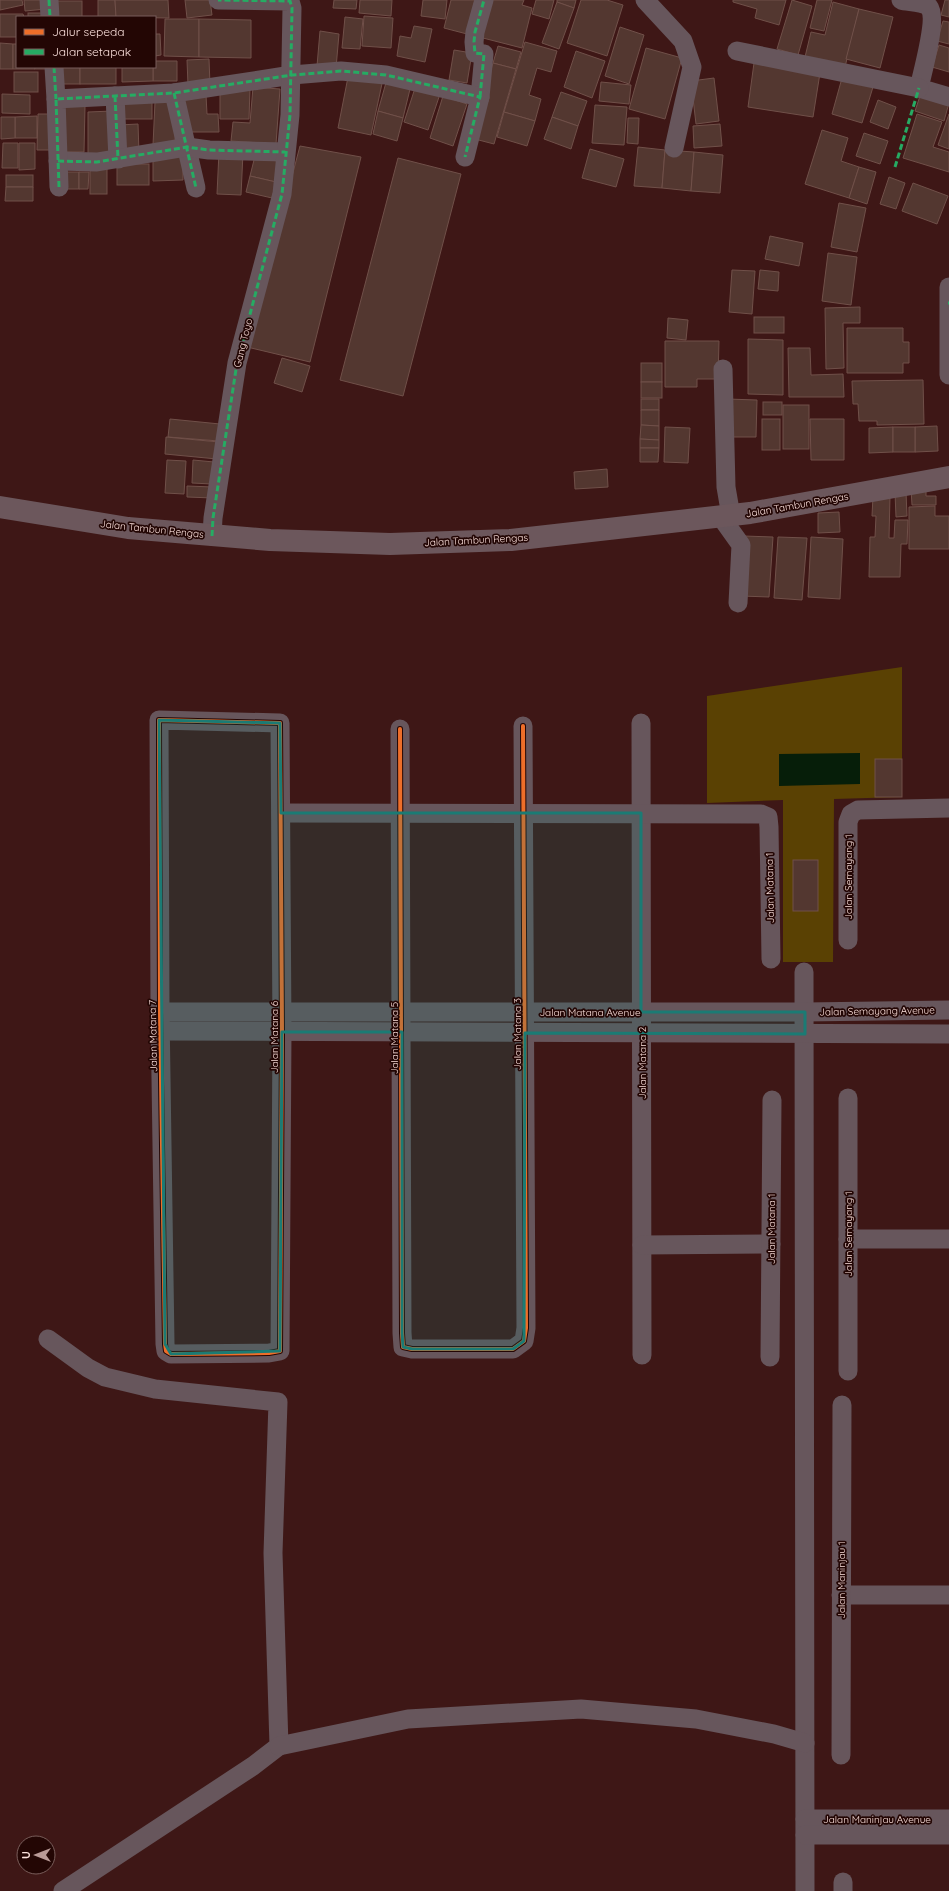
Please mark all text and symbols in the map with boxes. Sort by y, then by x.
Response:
legend [16,16,156,68]
text: Jalur sepeda [52,24,125,39]
text: Jalan setapak [52,44,131,59]
street label: Gang Toyo [231,317,255,369]
street label: Jalan Tambun Rengas [745,490,850,520]
street label: Jalan Tambun Rengas [100,517,205,541]
street label: Jalan Tambun Rengas [424,531,529,549]
street label: Jalan Semayang 1 [842,834,855,920]
street label: Jalan Matana 1 [763,853,777,923]
street label: Jalan Matana 3 [511,998,524,1070]
street label: Jalan Matana 7 [146,1000,160,1072]
street label: Jalan Matana 6 [268,1000,281,1073]
street label: Jalan Matana 5 [388,1002,401,1074]
street label: Jalan Semayang Avenue [819,1003,935,1019]
street label: Jalan Matana Avenue [539,1006,641,1019]
street label: Jalan Matana 2 [636,1026,649,1099]
street label: Jalan Semayang 1 [842,1191,855,1277]
street label: Jalan Matana 1 [765,1194,778,1264]
street label: Jalan Maninjau 1 [835,1541,848,1619]
street label: Jalan Maninjau Avenue [823,1813,931,1826]
north arrow [16,1835,56,1875]
text: U [19,1851,33,1859]

